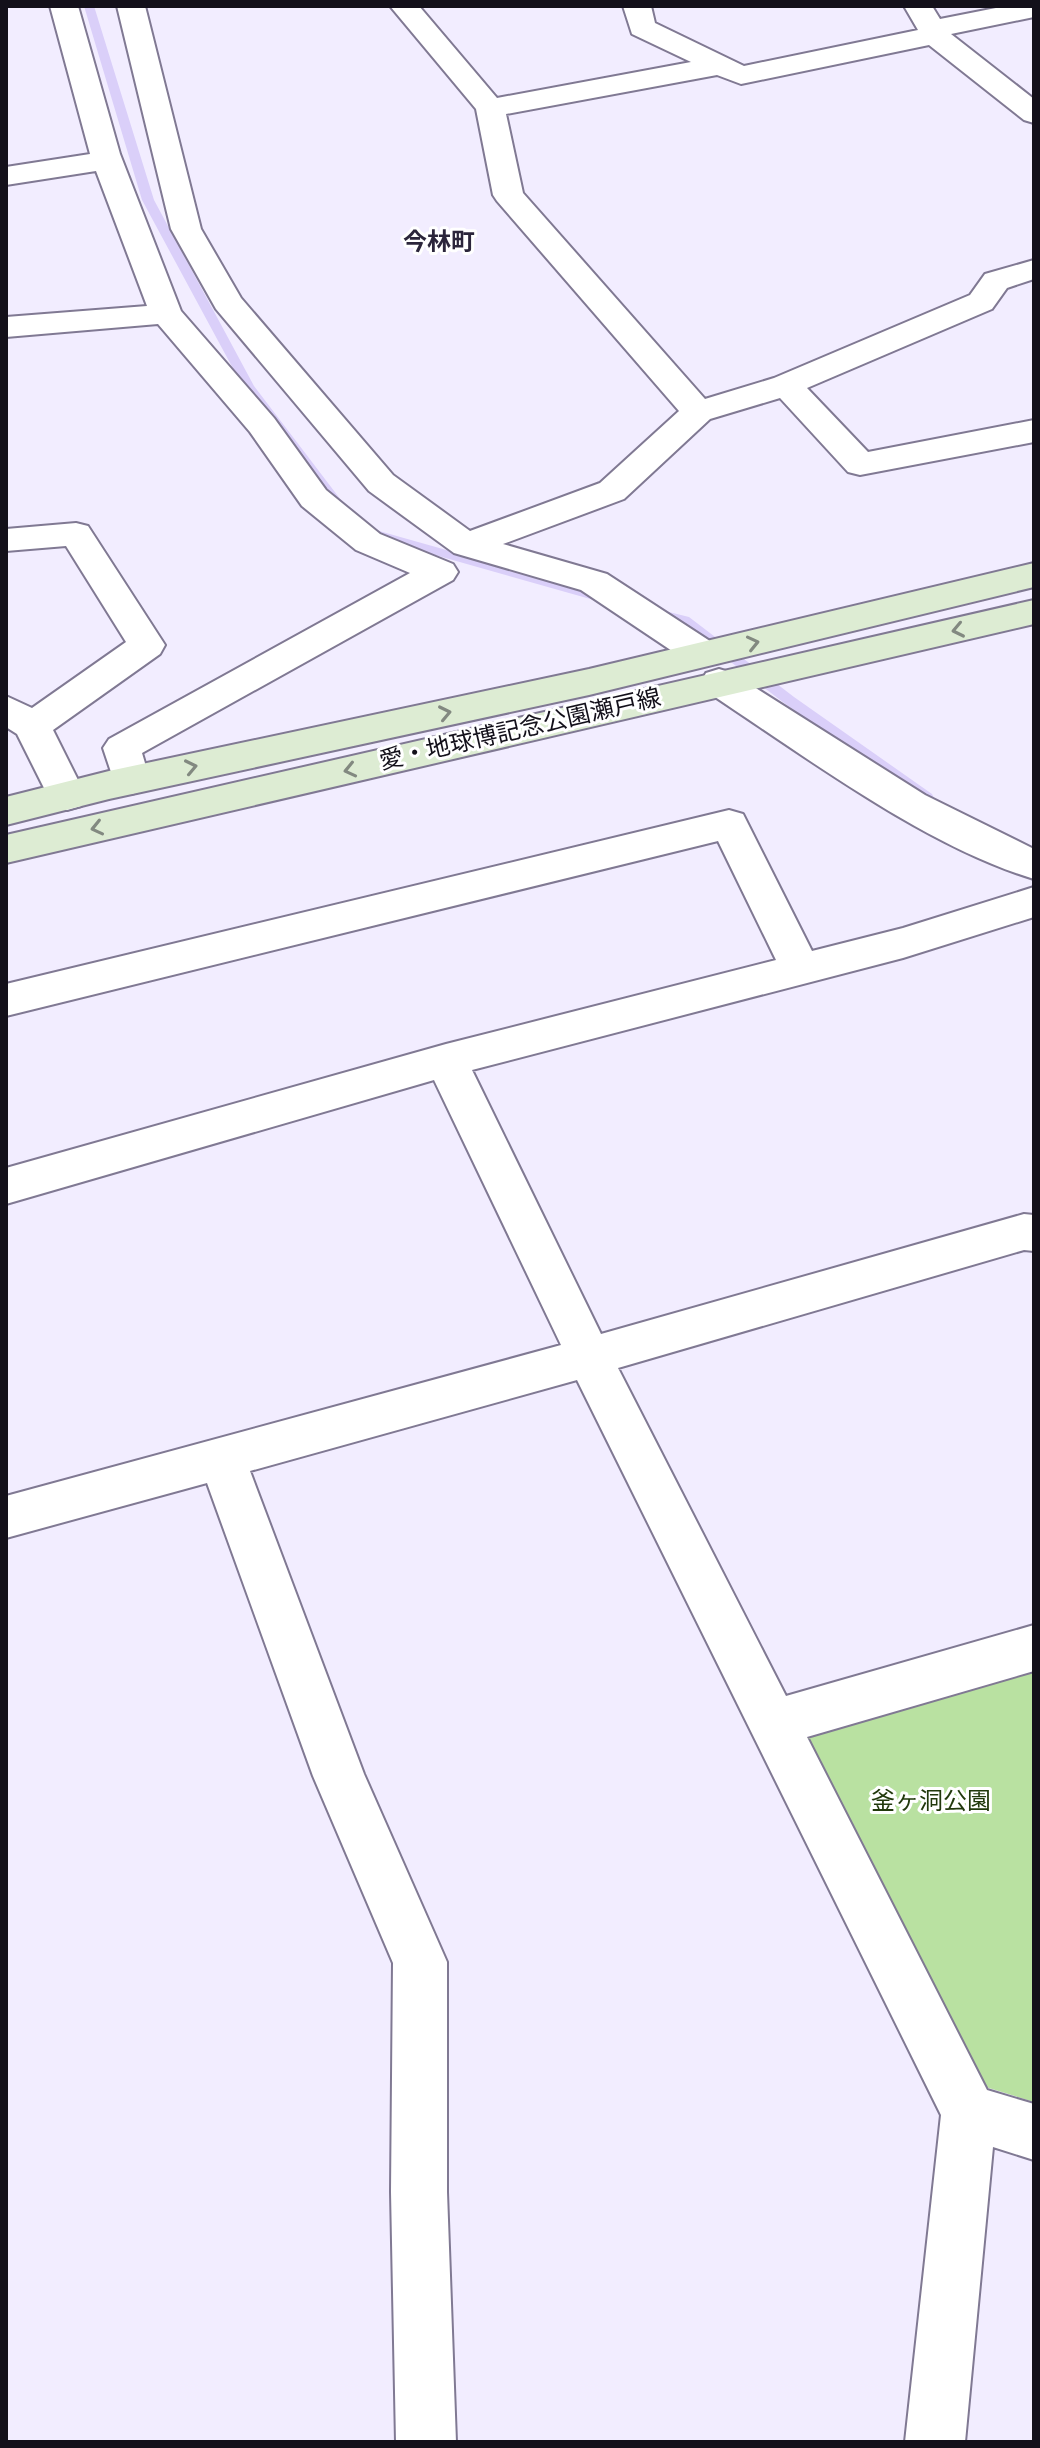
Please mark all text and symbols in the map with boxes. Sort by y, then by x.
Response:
district label: 今林町 [403,226,475,256]
one-way arrow [952,621,965,638]
one-way arrow [746,635,759,652]
street label: 愛・地球博記念公園瀬戸線 [376,681,663,775]
one-way arrow [438,705,452,722]
one-way arrow [183,759,197,776]
one-way arrow [344,761,357,778]
one-way arrow [90,819,104,836]
park label: 釜ヶ洞公園 [871,1785,991,1815]

